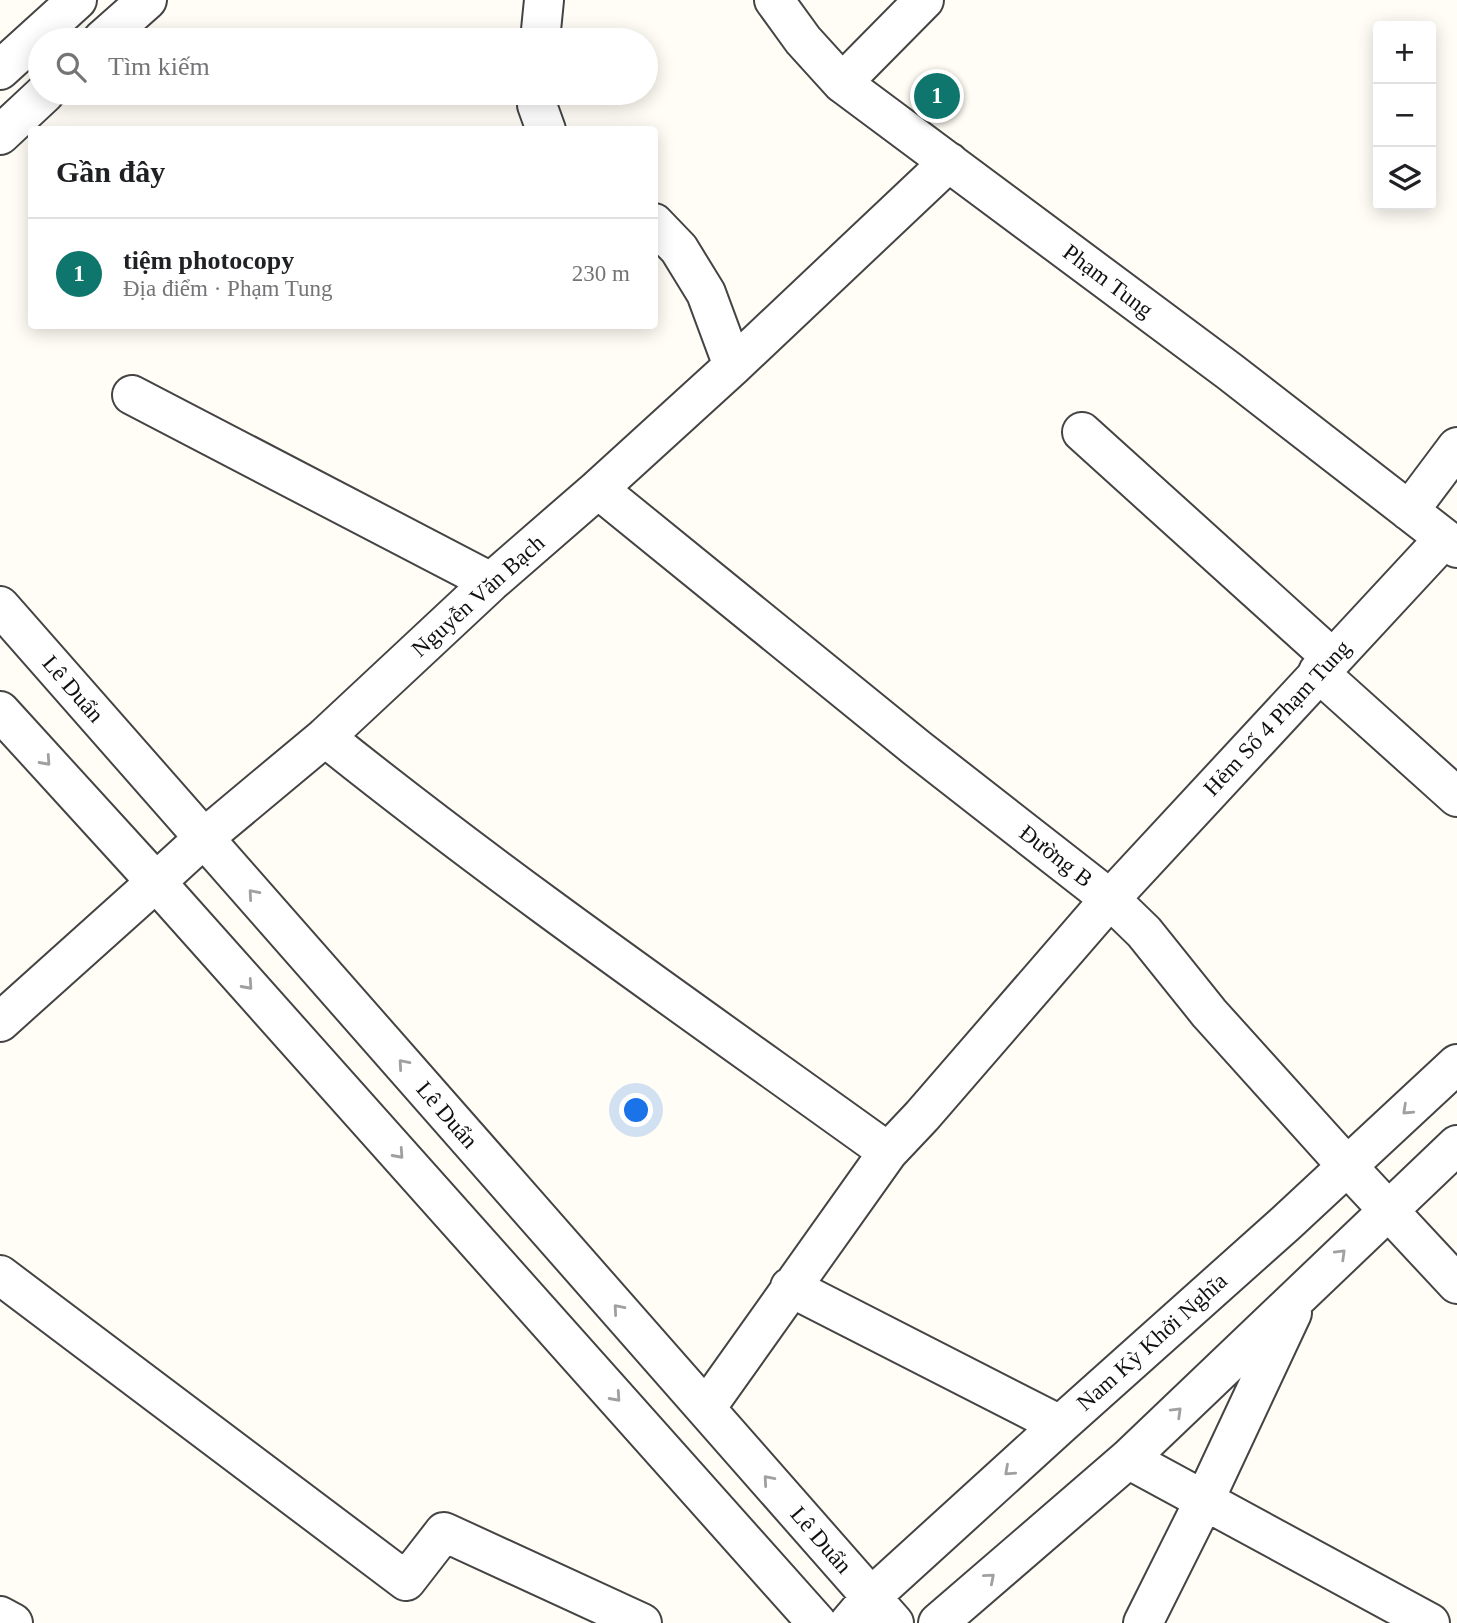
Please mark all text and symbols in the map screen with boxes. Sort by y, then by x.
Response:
map controls [1373,21,1436,210]
button: + [1373,21,1436,84]
search box [28,28,658,105]
icon: search [52,48,90,86]
text: Tìm kiếm [108,52,210,81]
pin: 1 [914,70,960,122]
button: − [1373,84,1436,147]
button: layers [1373,147,1436,210]
text: Gần đây [56,155,165,188]
street label: Phạm Tung [1058,239,1158,323]
text: tiệm photocopy [123,246,294,275]
text: 1 [73,261,85,286]
text: 230 m [572,261,630,286]
text: Địa điểm · Phạm Tung [123,276,333,301]
street label: Nguyễn Văn Bạch [407,530,550,662]
street label: Hẻm Số 4 Phạm Tung [1199,635,1356,801]
street label: Lê Duẩn [37,651,109,728]
one-way arrow [38,753,50,766]
street label: Đường B [1015,820,1097,892]
one-way arrow [248,889,261,902]
one-way arrow [240,977,252,990]
one-way arrow [399,1060,411,1073]
street label: Lê Duẩn [411,1077,483,1154]
your location [619,1093,653,1127]
one-way arrow [1402,1102,1415,1115]
one-way arrow [391,1146,403,1159]
one-way arrow [1333,1250,1346,1262]
street label: Nam Kỳ Khởi Nghĩa [1072,1268,1232,1416]
one-way arrow [614,1304,626,1317]
one-way arrow [608,1389,620,1402]
one-way arrow [1169,1407,1182,1420]
one-way arrow [1004,1463,1017,1475]
one-way arrow [764,1475,776,1488]
street label: Lê Duẩn [785,1502,857,1579]
one-way arrow [981,1574,994,1586]

